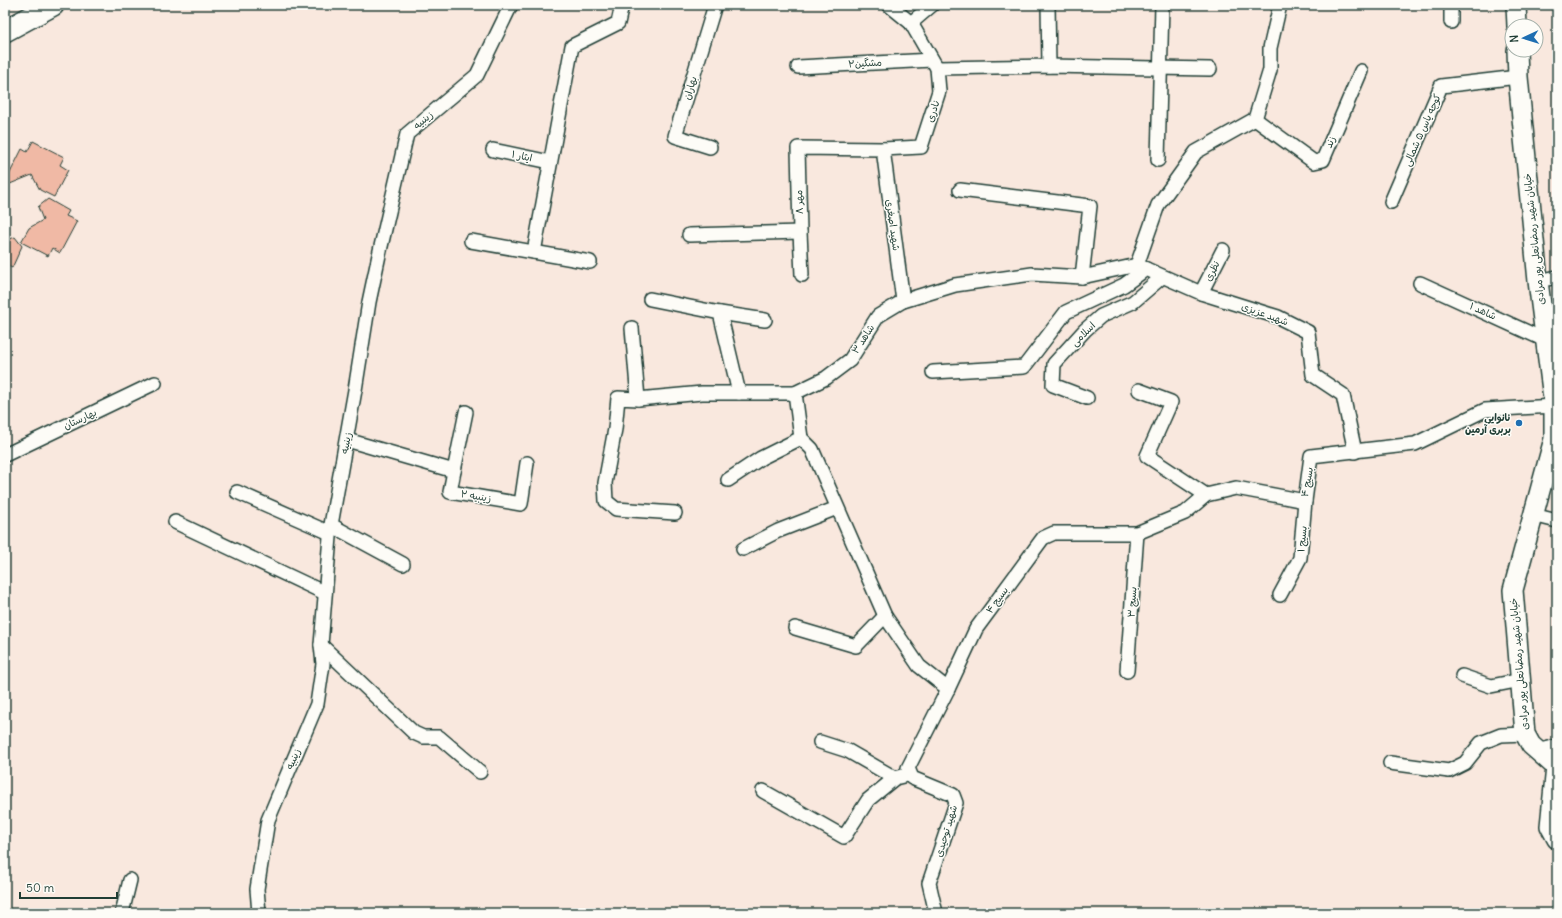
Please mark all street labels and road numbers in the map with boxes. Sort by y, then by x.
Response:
street label: مشگین۲ [848,56,883,70]
street label: بهاران [680,74,700,101]
street label: کوچه یاس ۵ شمالی [1400,92,1445,169]
street label: نادری [923,98,943,124]
street label: زینبیه [411,108,436,132]
street label: زند [1322,134,1338,150]
street label: ایثار ۱ [510,147,534,165]
street label: خیابان شهید رمضانعلی پور مرادی [1521,172,1548,306]
street label: مهر ۸ [792,189,806,215]
street label: شهید اصغری [883,198,903,252]
street label: نظری [1201,259,1223,283]
street label: شاهد ۱ [1468,299,1499,323]
street label: شهید عزیزی [1240,300,1290,329]
street label: اسلامی [1068,319,1099,350]
street label: شاهد ۳ [849,322,877,356]
street label: بهارستان [61,406,99,432]
street label: زینبیه [338,431,354,455]
street label: بسیج ۴ [1298,466,1317,498]
street label: زینبیه ۲ [460,487,492,505]
street label: بسیج ۱ [1294,525,1311,553]
street label: بسیج ۴ [983,584,1012,617]
street label: بسیج ۳ [1124,586,1141,618]
street label: خیابان شهید رمضانعلی پور مرادی [1507,597,1532,731]
street label: زینبیه [283,746,303,772]
street label: شهید توحیدی [932,803,960,859]

